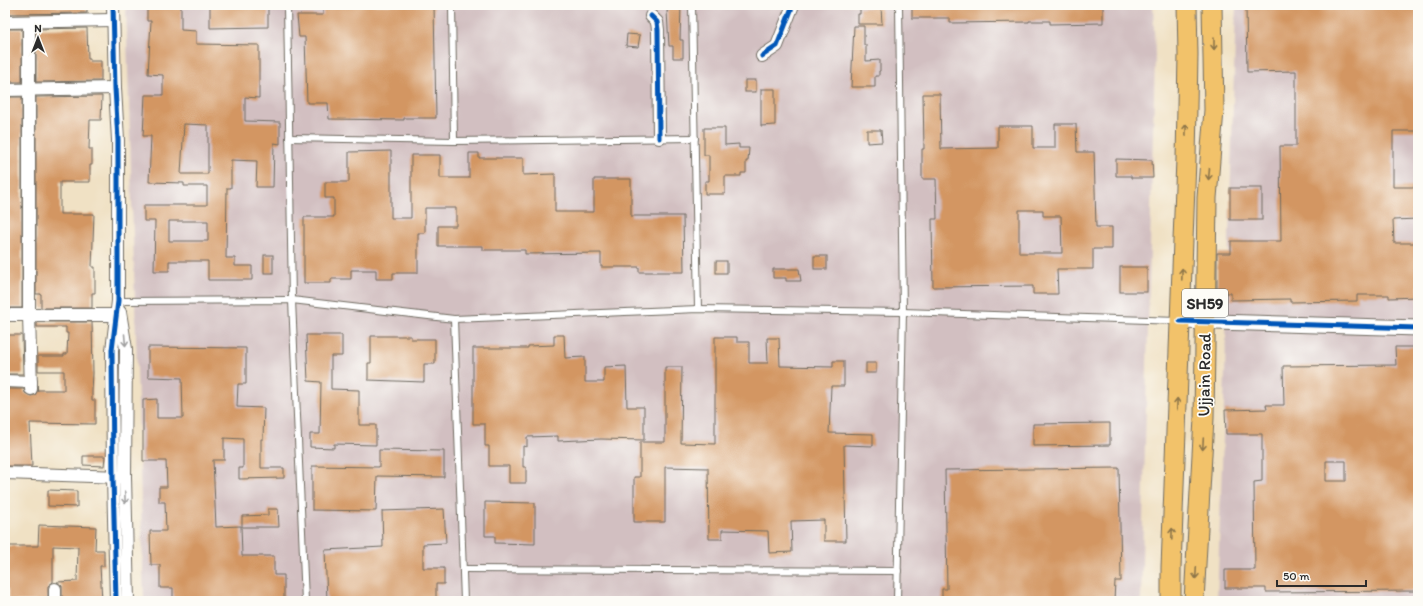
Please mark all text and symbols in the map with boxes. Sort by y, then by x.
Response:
north arrow [18,18,58,58]
text: N [34,22,42,35]
one-way arrow [1210,37,1218,50]
one-way arrow [1182,124,1190,137]
one-way arrow [1205,167,1212,180]
one-way arrow [1178,268,1185,281]
road number: SH59 [1182,289,1228,317]
street label: Ujjain Road [1193,332,1215,417]
one-way arrow [121,333,128,346]
one-way arrow [1173,398,1181,411]
one-way arrow [1199,437,1206,450]
one-way arrow [122,491,129,504]
one-way arrow [1168,528,1176,541]
scale bar [1277,562,1366,588]
one-way arrow [1192,566,1199,579]
text: 50 m [1283,569,1309,583]

